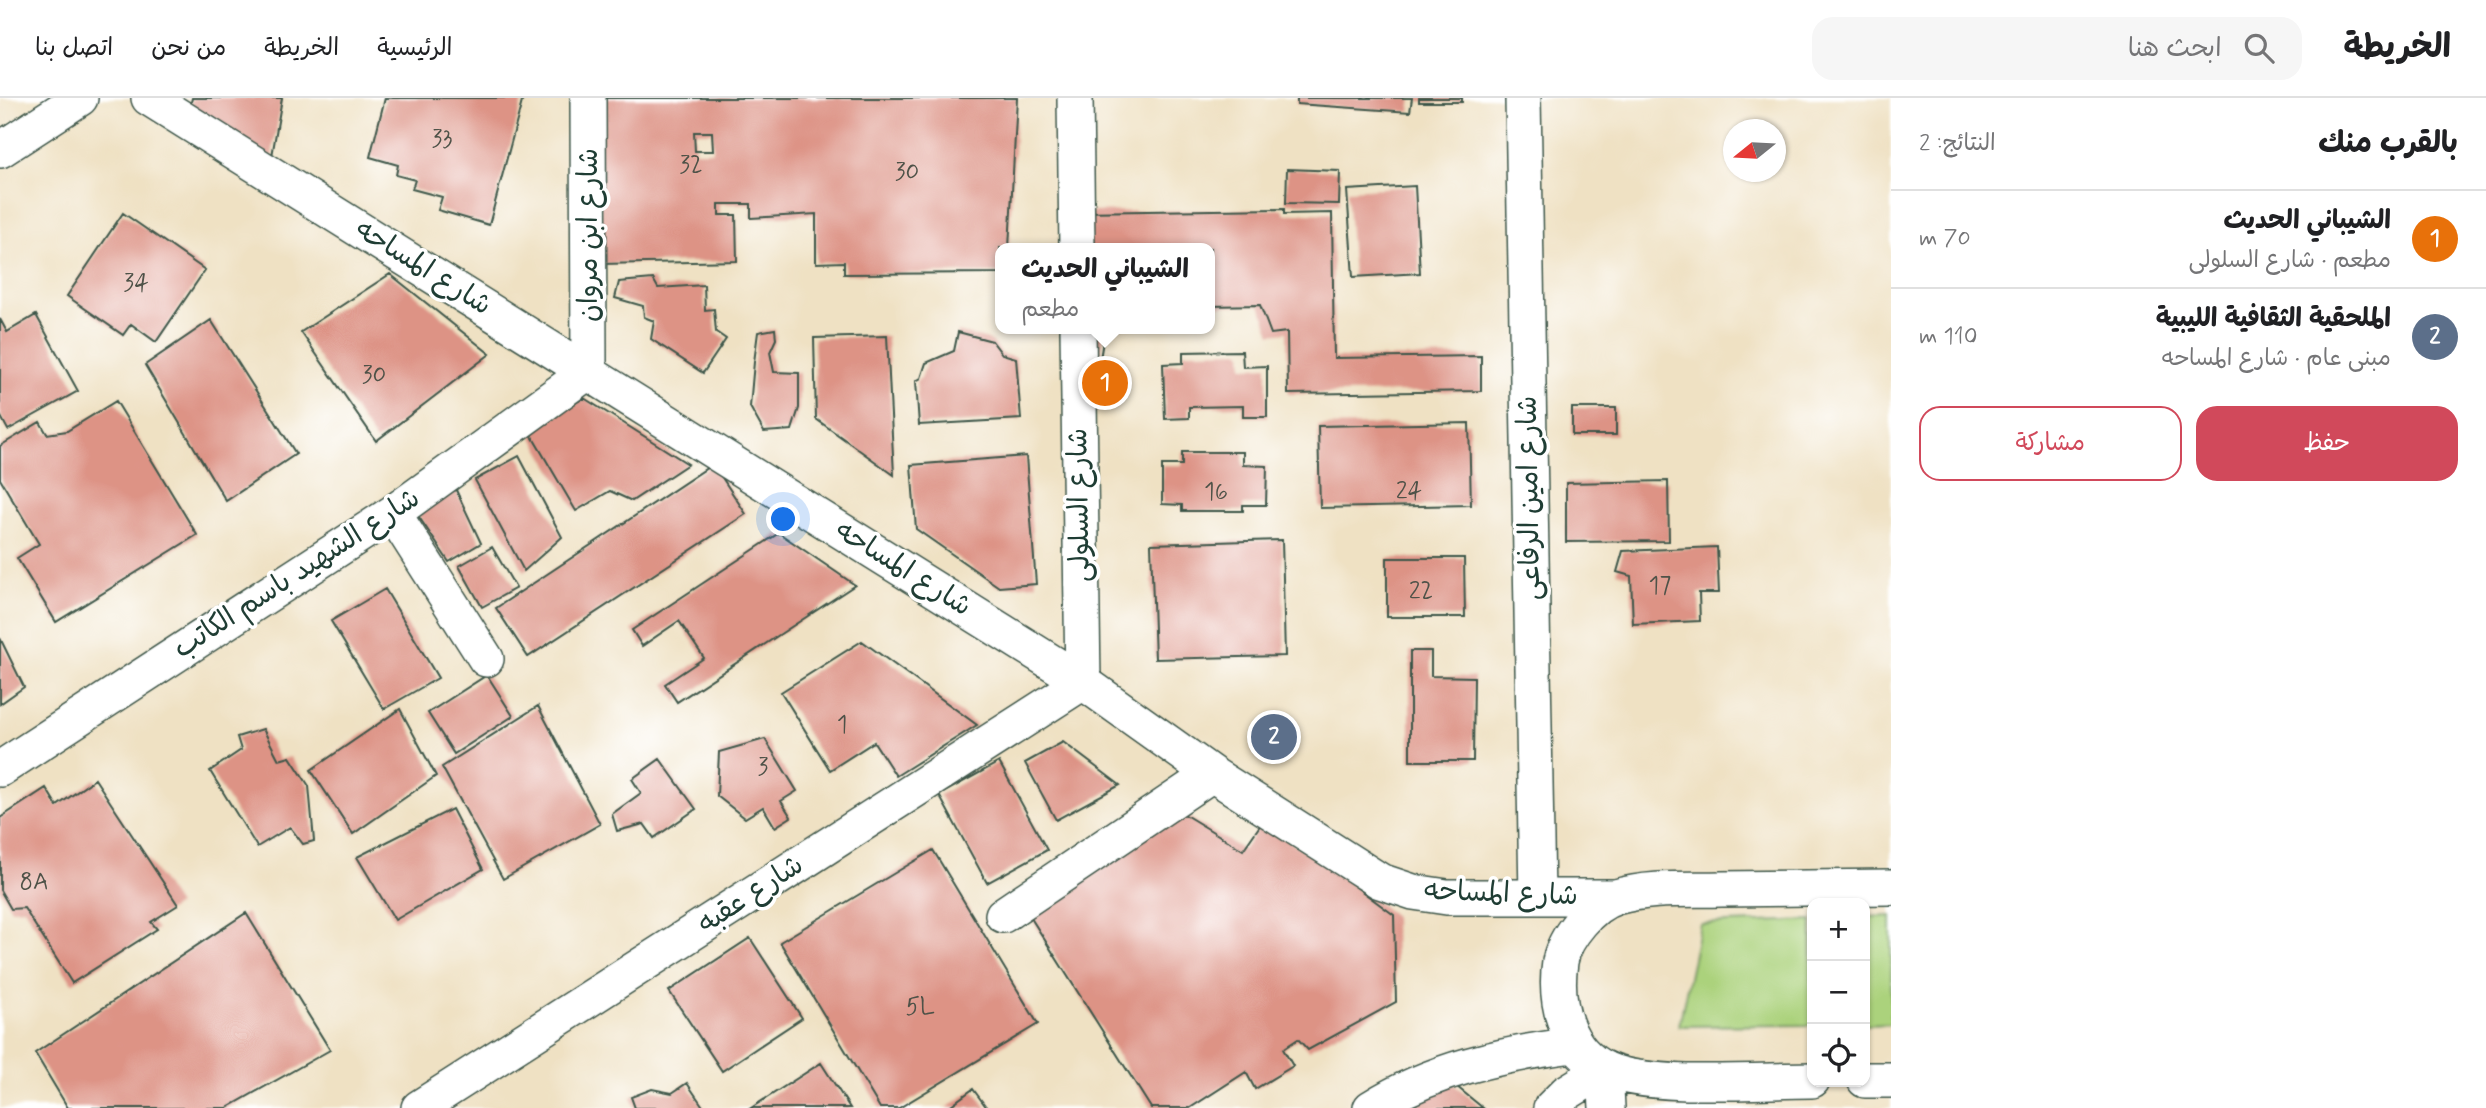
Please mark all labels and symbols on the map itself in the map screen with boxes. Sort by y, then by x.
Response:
north arrow [1723,119,1786,182]
house number: 33 [432,124,453,155]
street label: شارع ابن مروان [571,148,608,322]
house number: 32 [679,150,703,181]
house number: 30 [895,157,919,188]
street label: شارع المساحه [348,211,498,325]
house number: 34 [123,268,149,299]
pin: 1 [1082,357,1128,409]
house number: 30 [362,360,386,391]
street label: شارع امين الرفاعى [1510,395,1550,601]
street label: شارع السلولى [1060,428,1100,582]
house number: 24 [1396,476,1422,507]
house number: 16 [1204,477,1228,508]
street label: شارع الشهيد باسم الكاتب [167,480,428,668]
your location [766,502,800,536]
street label: شارع المساحه [828,512,978,626]
house number: 17 [1649,571,1671,602]
house number: 22 [1409,576,1433,607]
house number: 1 [837,710,847,741]
pin: 2 [1251,711,1297,763]
house number: 3 [758,752,769,783]
street label: شارع عقبه [691,847,811,943]
house number: 8A [19,867,49,898]
street label: شارع المساحه [1423,873,1579,915]
house number: 5L [905,992,935,1023]

